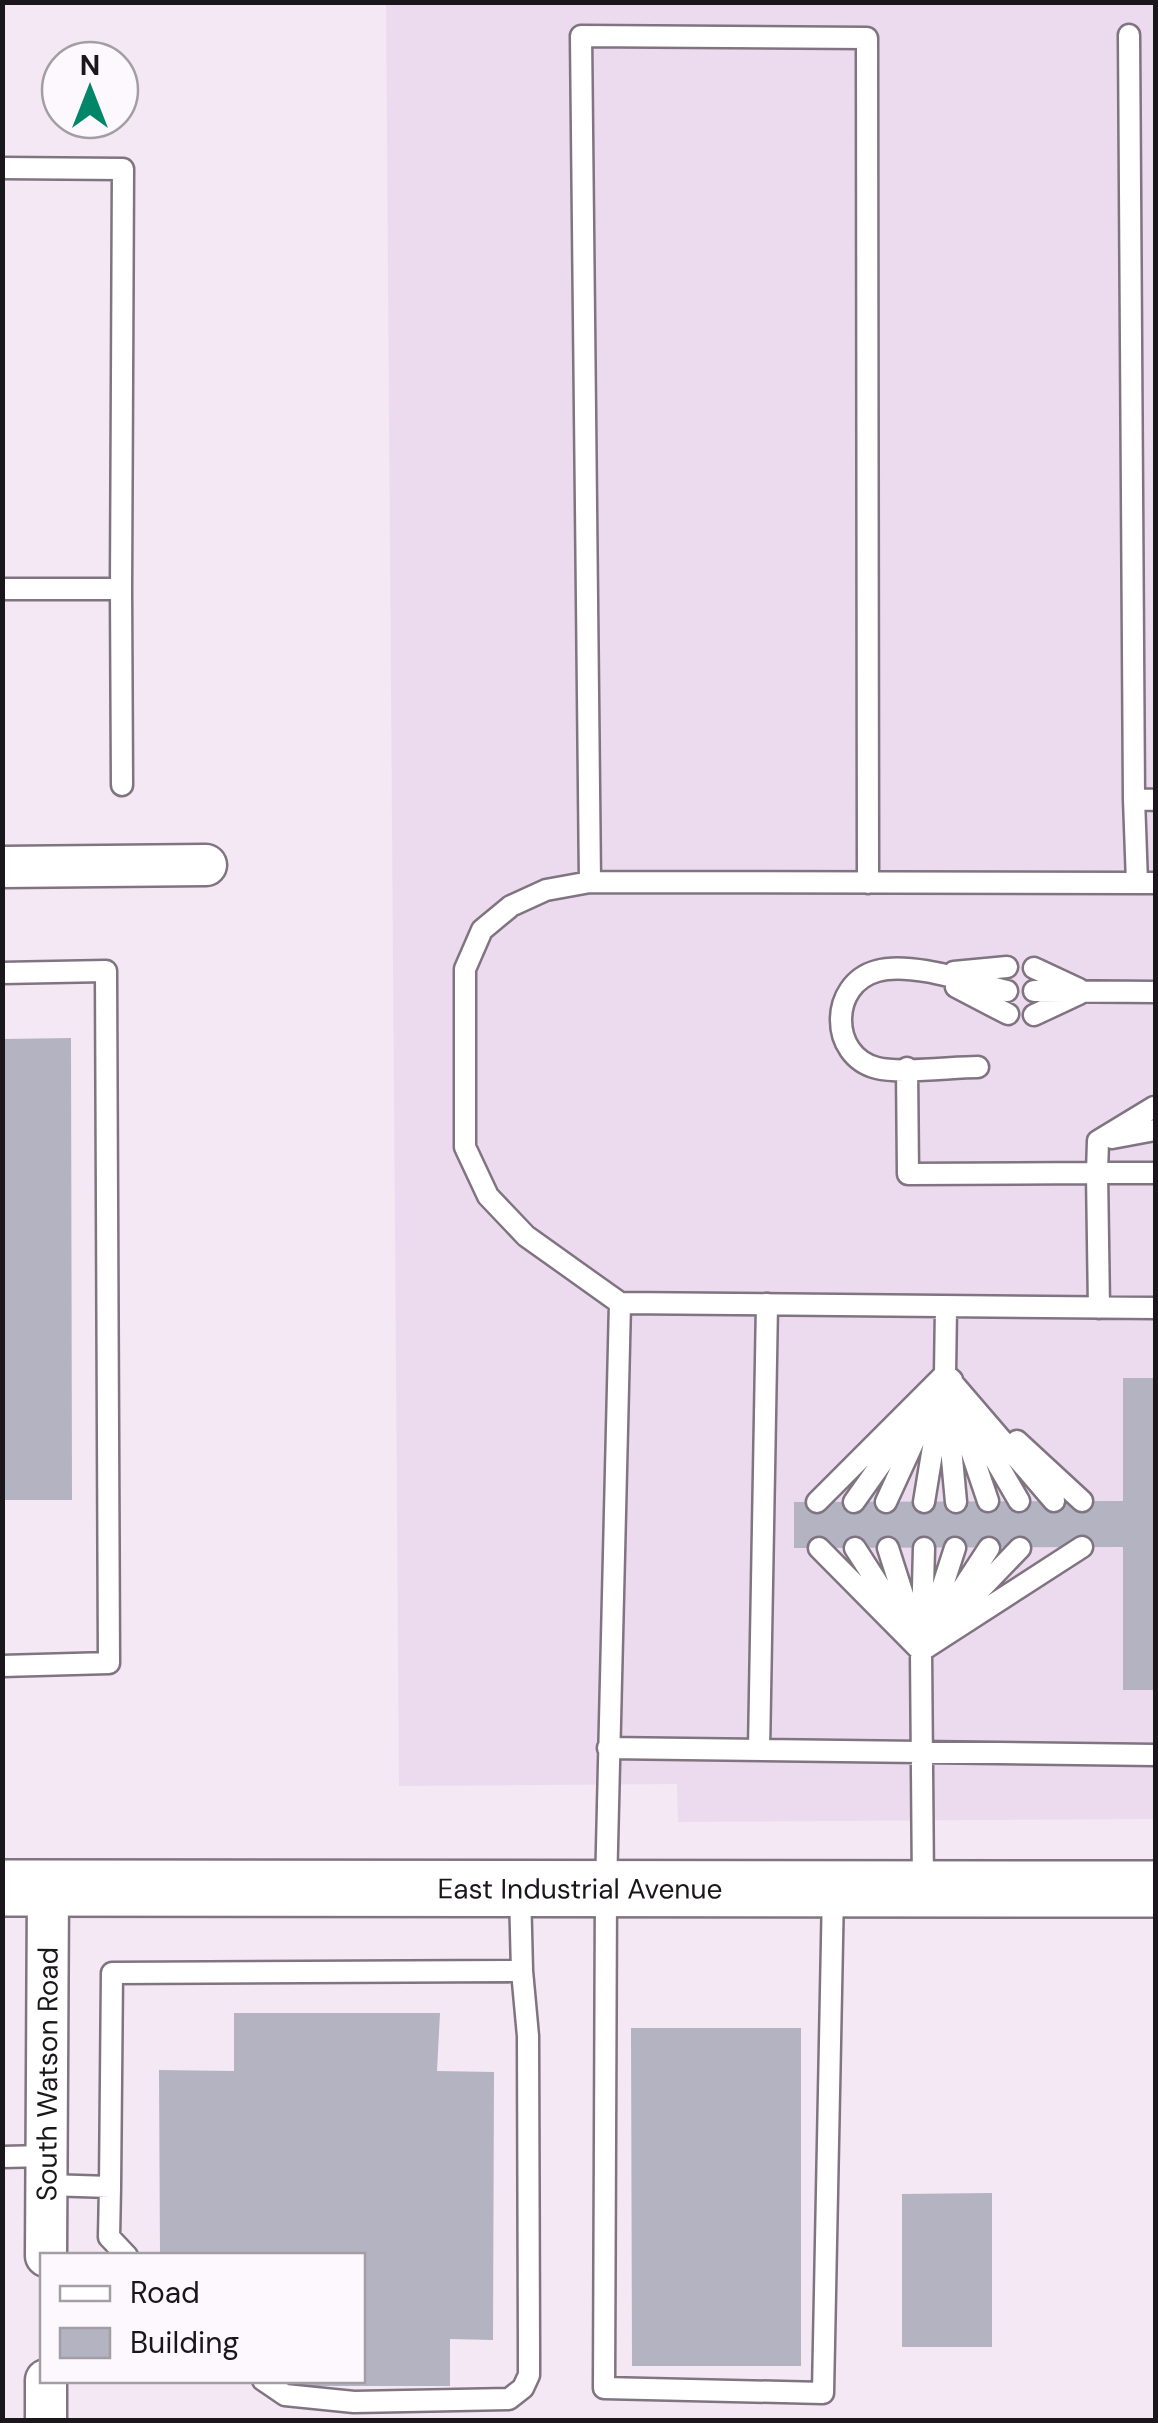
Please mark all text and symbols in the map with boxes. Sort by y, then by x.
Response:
north arrow [40,40,140,140]
text: N [80,47,100,84]
street label: East Industrial Avenue [438,1870,722,1907]
street label: South Watson Road [28,1947,66,2201]
legend [40,2253,365,2383]
text: Road [130,2273,200,2312]
text: Building [130,2323,239,2362]

